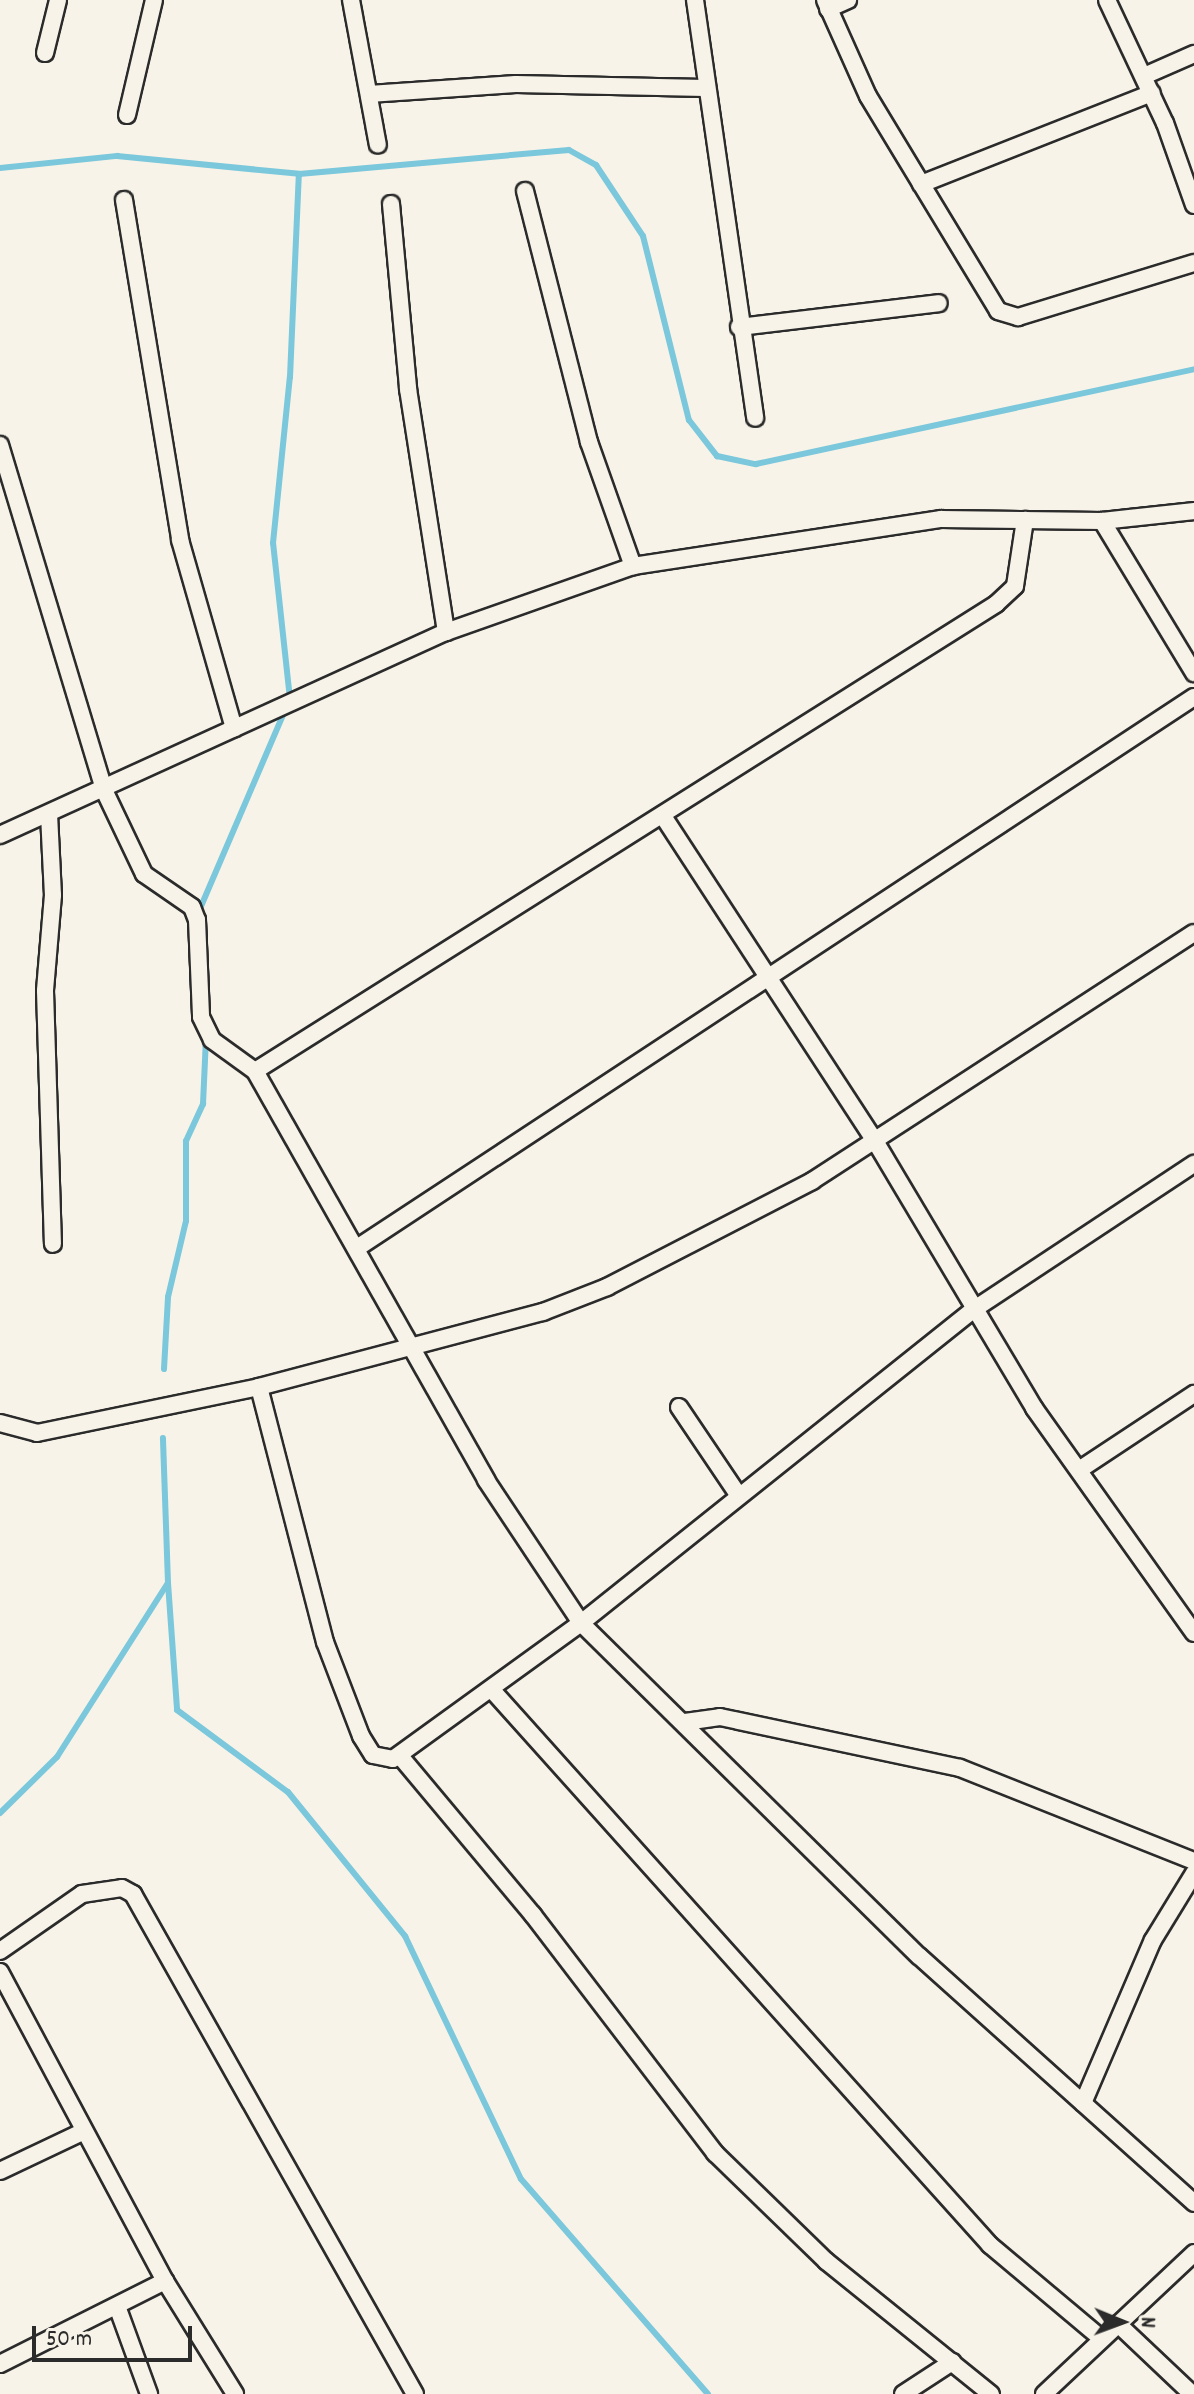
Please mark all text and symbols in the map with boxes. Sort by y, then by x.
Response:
north arrow [1082,2282,1162,2362]
scale bar [36,2310,196,2360]
text: N [1131,2317,1162,2328]
text: 50 m [46,2323,92,2357]

